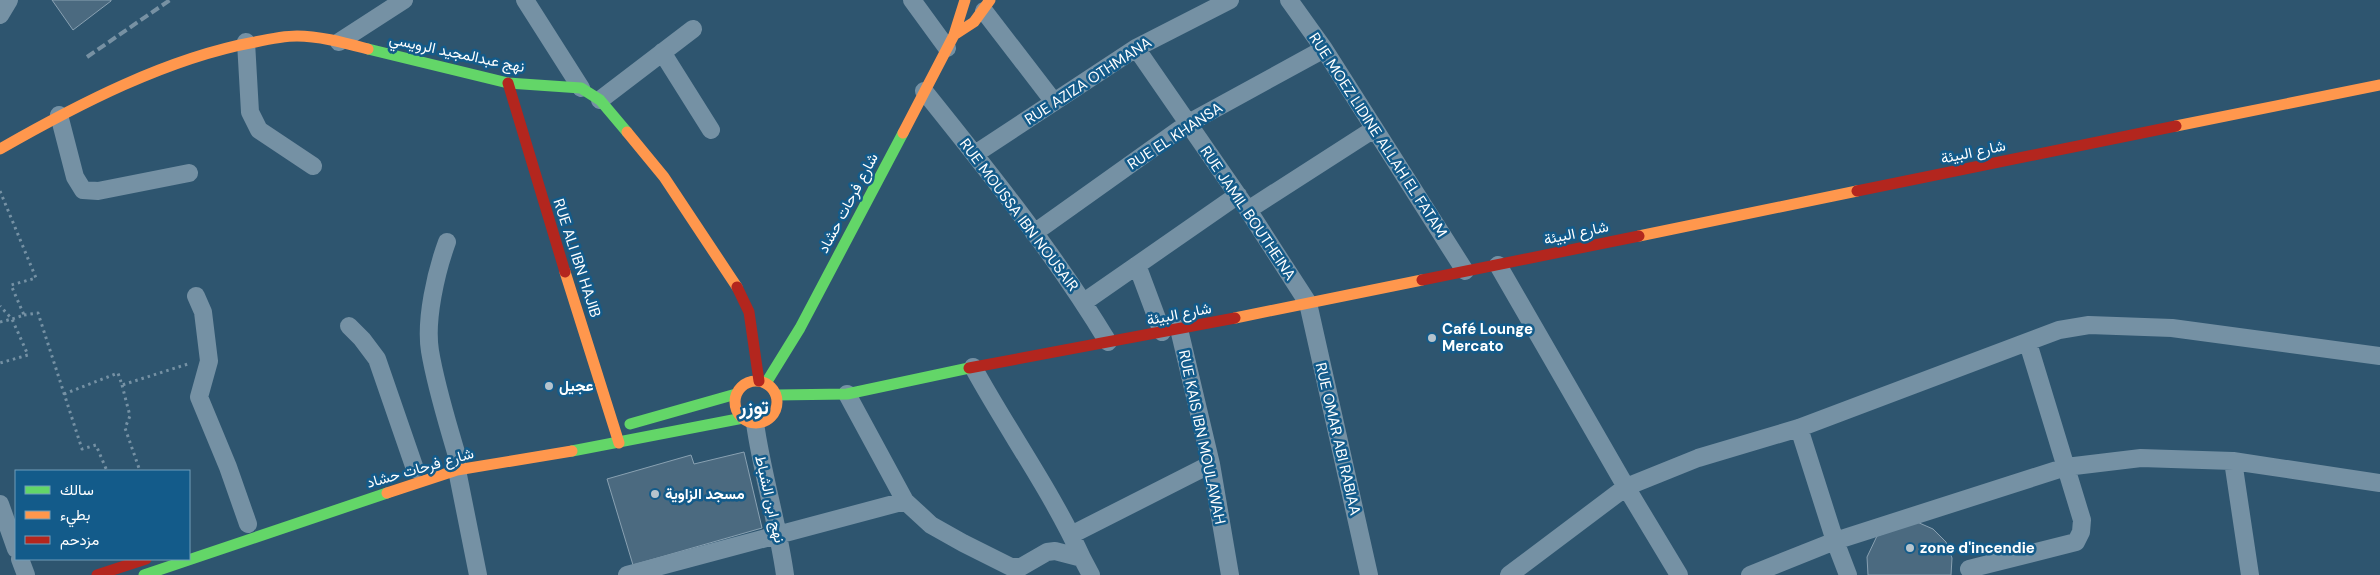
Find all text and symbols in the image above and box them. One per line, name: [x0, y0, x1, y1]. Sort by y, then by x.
street label: نهج عبدالمجيد الرويسي: [387, 29, 527, 80]
street label: RUE MOEZ LIDINE ALLAH EL FATAM: [1304, 29, 1452, 241]
street label: RUE AZIZA OTHMANA: [1021, 32, 1155, 130]
street label: RUE EL KHANSA: [1124, 98, 1226, 174]
street label: RUE MOUSSA IBN NOUSAIR: [955, 135, 1083, 296]
street label: شارع البيئة: [1939, 135, 2008, 170]
street label: RUE JAMIL BOUTHEINA: [1196, 142, 1300, 284]
street label: شارع فرحات حشاد: [813, 149, 884, 257]
street label: RUE ALI IBN HAJIB: [548, 196, 606, 320]
street label: شارع البيئة: [1542, 216, 1611, 251]
street label: شارع البيئة: [1145, 298, 1214, 331]
place label: Café Lounge Mercato: [1442, 319, 1533, 356]
marker: Café Lounge Mercato: [1426, 332, 1438, 344]
street label: RUE KAIS IBN MOULAWAH: [1174, 348, 1230, 526]
street label: RUE OMAR ABI RABIAA: [1311, 361, 1365, 517]
place label: عجيل: [559, 376, 593, 396]
marker: عجيل: [543, 380, 555, 392]
district label: توزر: [738, 394, 769, 420]
street label: شارع فرحات حشاد: [364, 443, 476, 494]
street label: نهج ابن الشباط: [749, 453, 790, 545]
legend: [15, 470, 190, 560]
text: سالك: [60, 480, 94, 500]
place label: مسجد الزاوية: [665, 484, 745, 504]
marker: مسجد الزاوية: [649, 488, 661, 500]
text: بطيء: [60, 505, 90, 528]
text: مزدحم: [60, 530, 99, 550]
place label: zone d'incendie: [1920, 538, 2035, 558]
marker: zone d'incendie: [1904, 542, 1916, 554]

